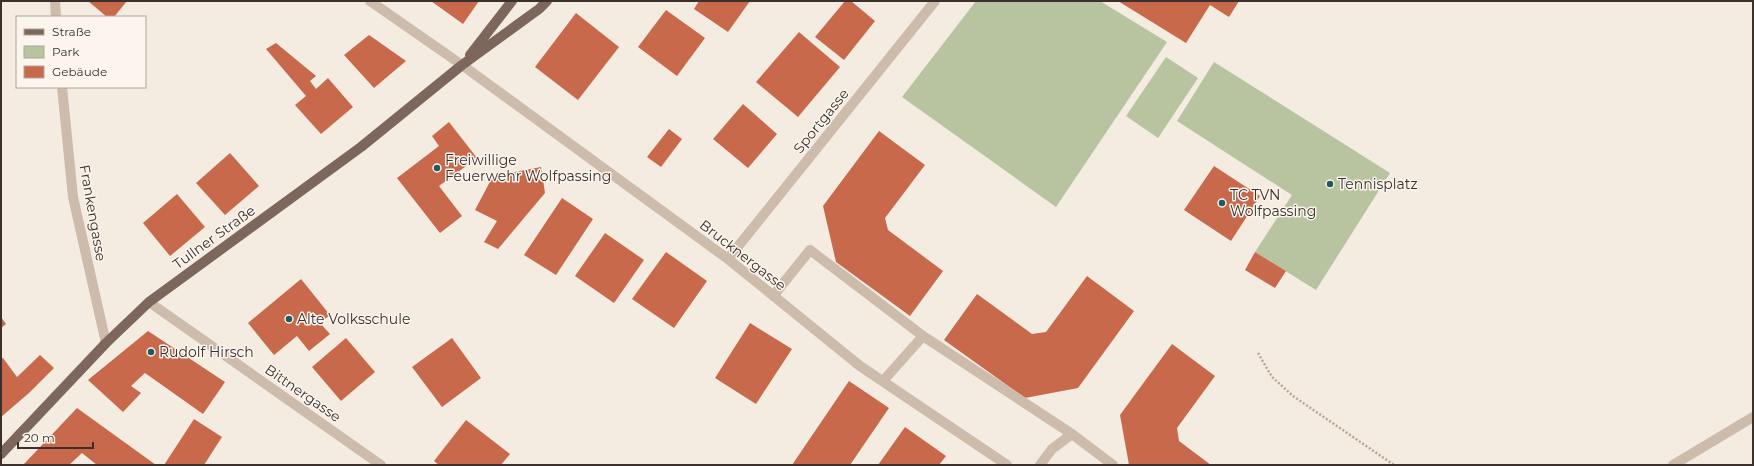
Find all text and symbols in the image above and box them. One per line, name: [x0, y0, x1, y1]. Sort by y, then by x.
legend: [16, 16, 146, 88]
text: Straße: [52, 24, 91, 39]
text: Park: [52, 44, 80, 59]
text: Gebäude: [52, 64, 107, 79]
street label: Sportgasse: [789, 85, 853, 157]
place label: Freiwillige Feuerwehr Wolfpassing: [445, 151, 611, 185]
street label: Frankengasse: [76, 163, 110, 263]
marker: Freiwillige Feuerwehr Wolfpassing: [432, 163, 442, 173]
place label: Tennisplatz: [1338, 175, 1418, 193]
marker: Tennisplatz: [1325, 179, 1335, 189]
place label: TC TVN Wolfpassing: [1230, 186, 1316, 220]
marker: TC TVN Wolfpassing: [1217, 198, 1227, 208]
street label: Tullner Straße: [169, 201, 259, 273]
street label: Brucknergasse: [696, 216, 790, 294]
place label: Alte Volksschule: [297, 310, 410, 328]
marker: Alte Volksschule: [284, 314, 294, 324]
place label: Rudolf Hirsch: [159, 343, 254, 361]
marker: Rudolf Hirsch: [146, 347, 156, 357]
street label: Bittnergasse: [262, 360, 344, 426]
scale bar: [18, 424, 93, 450]
text: 20 m: [24, 430, 55, 445]

